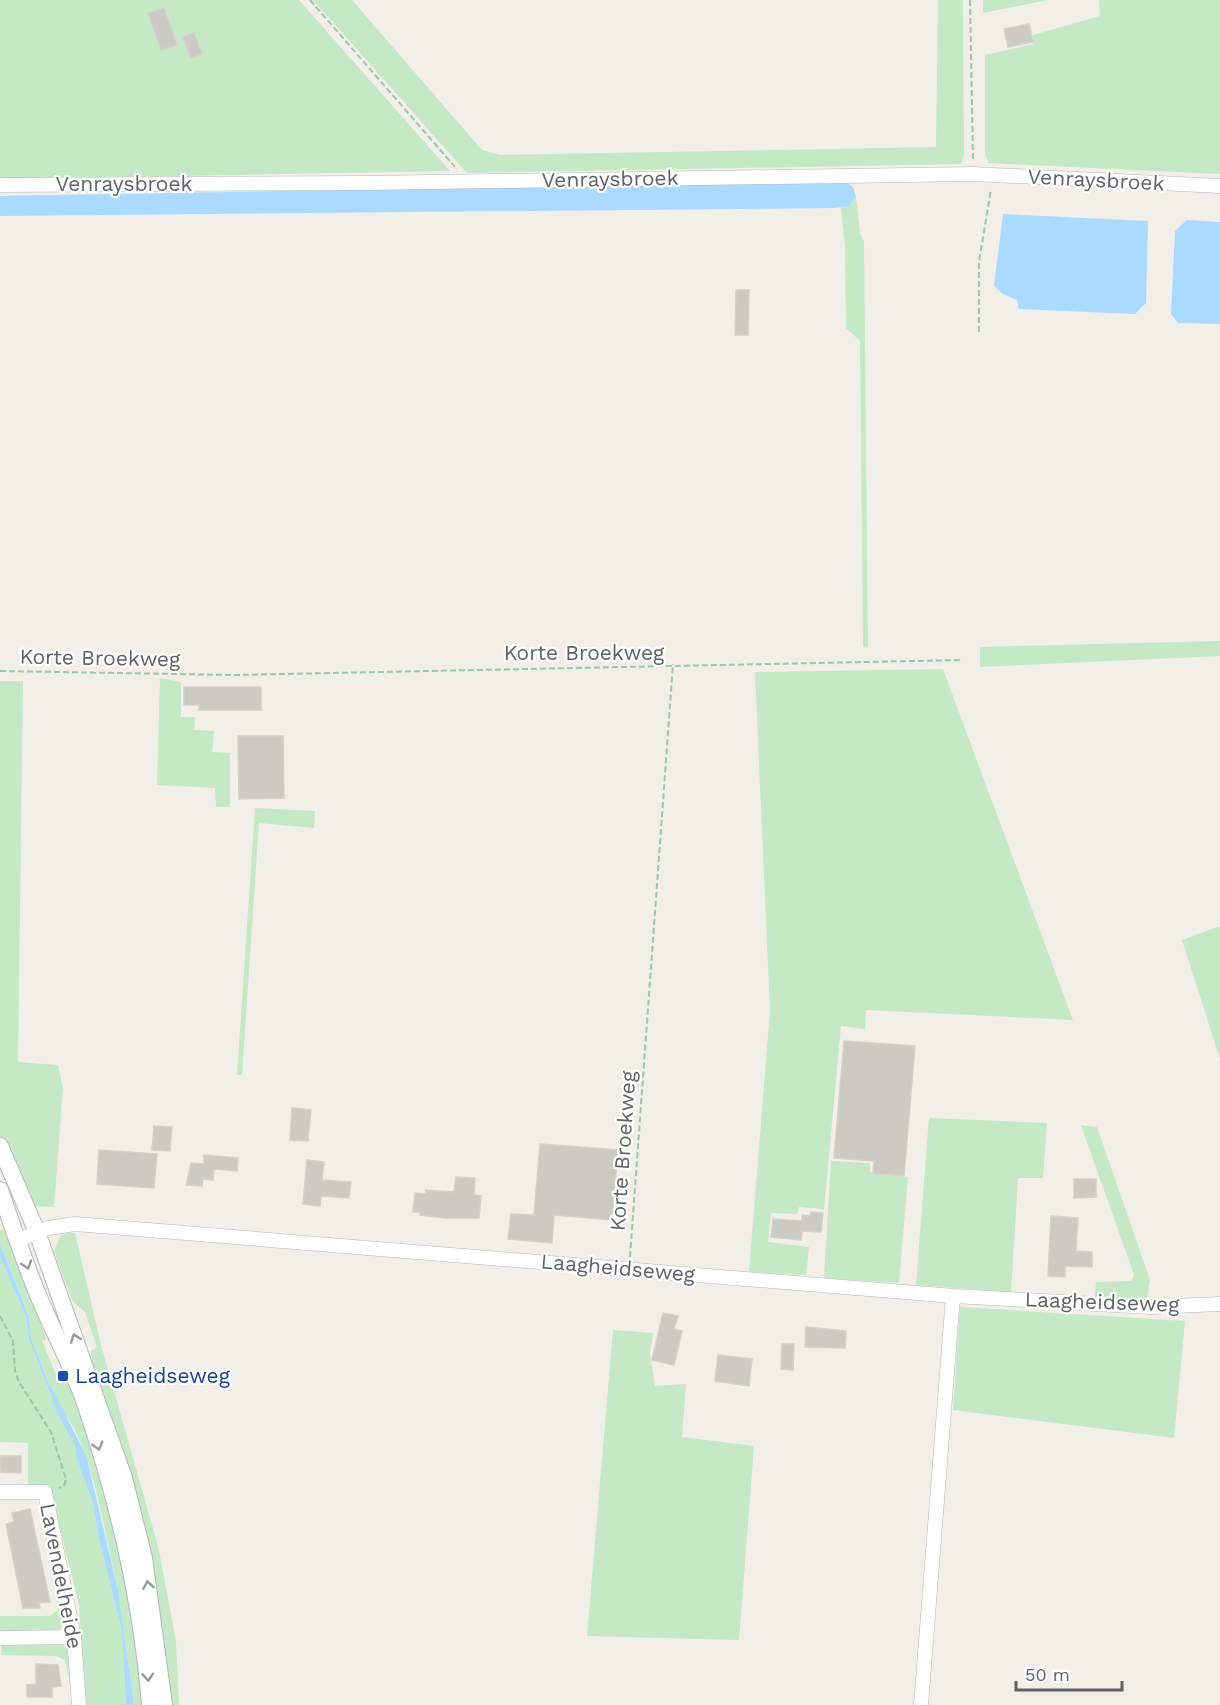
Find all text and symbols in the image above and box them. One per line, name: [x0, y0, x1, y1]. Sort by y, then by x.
street label: Venraysbroek: [1027, 163, 1165, 196]
street label: Venraysbroek: [541, 165, 679, 192]
street label: Venraysbroek: [56, 171, 193, 196]
street label: Korte Broekweg: [504, 640, 665, 665]
street label: Korte Broekweg: [20, 644, 181, 671]
street label: Korte Broekweg: [604, 1069, 641, 1232]
street label: Laagheidseweg: [540, 1248, 697, 1287]
one-way arrow: [19, 1259, 32, 1270]
street label: Laagheidseweg: [1024, 1286, 1181, 1317]
one-way arrow: [70, 1333, 82, 1344]
place label: Laagheidseweg: [75, 1363, 231, 1388]
marker: Laagheidseweg: [56, 1369, 70, 1383]
one-way arrow: [91, 1440, 103, 1451]
street label: Lavendelheide: [35, 1501, 88, 1651]
one-way arrow: [143, 1580, 155, 1589]
scale bar: [1016, 1654, 1122, 1692]
text: 50 m: [1025, 1664, 1070, 1685]
one-way arrow: [141, 1673, 154, 1682]

